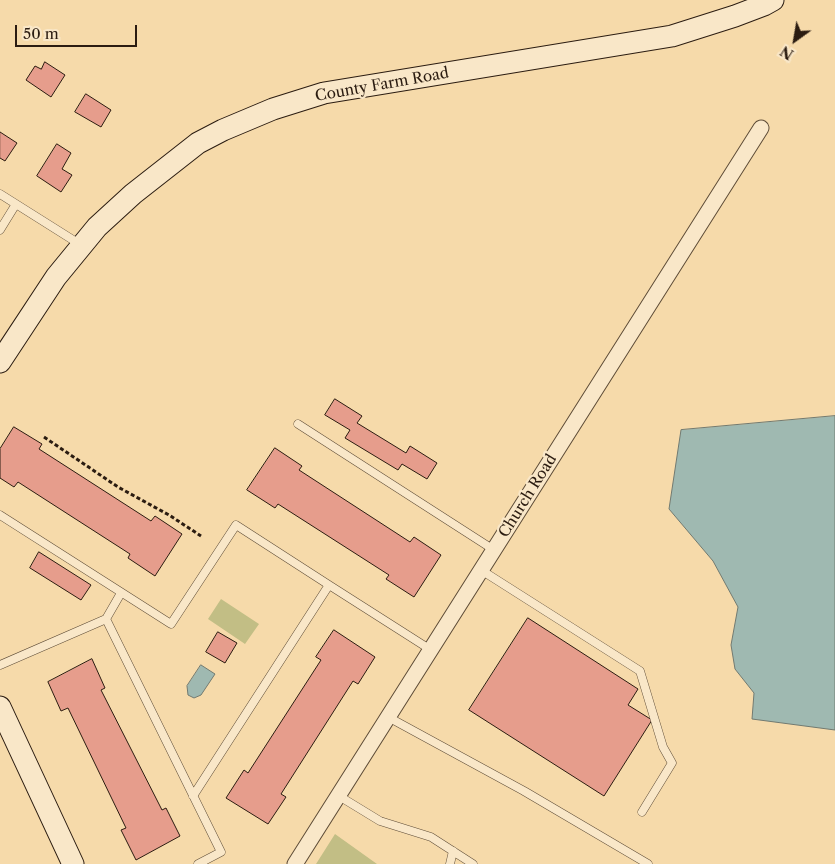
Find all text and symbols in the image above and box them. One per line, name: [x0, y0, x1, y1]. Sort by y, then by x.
scale bar: [18, 15, 140, 47]
north arrow: [770, 15, 820, 65]
text: 50 m: [23, 24, 59, 43]
text: N: [777, 42, 797, 64]
street label: County Farm Road: [314, 64, 450, 106]
street label: Church Road: [495, 451, 561, 541]

